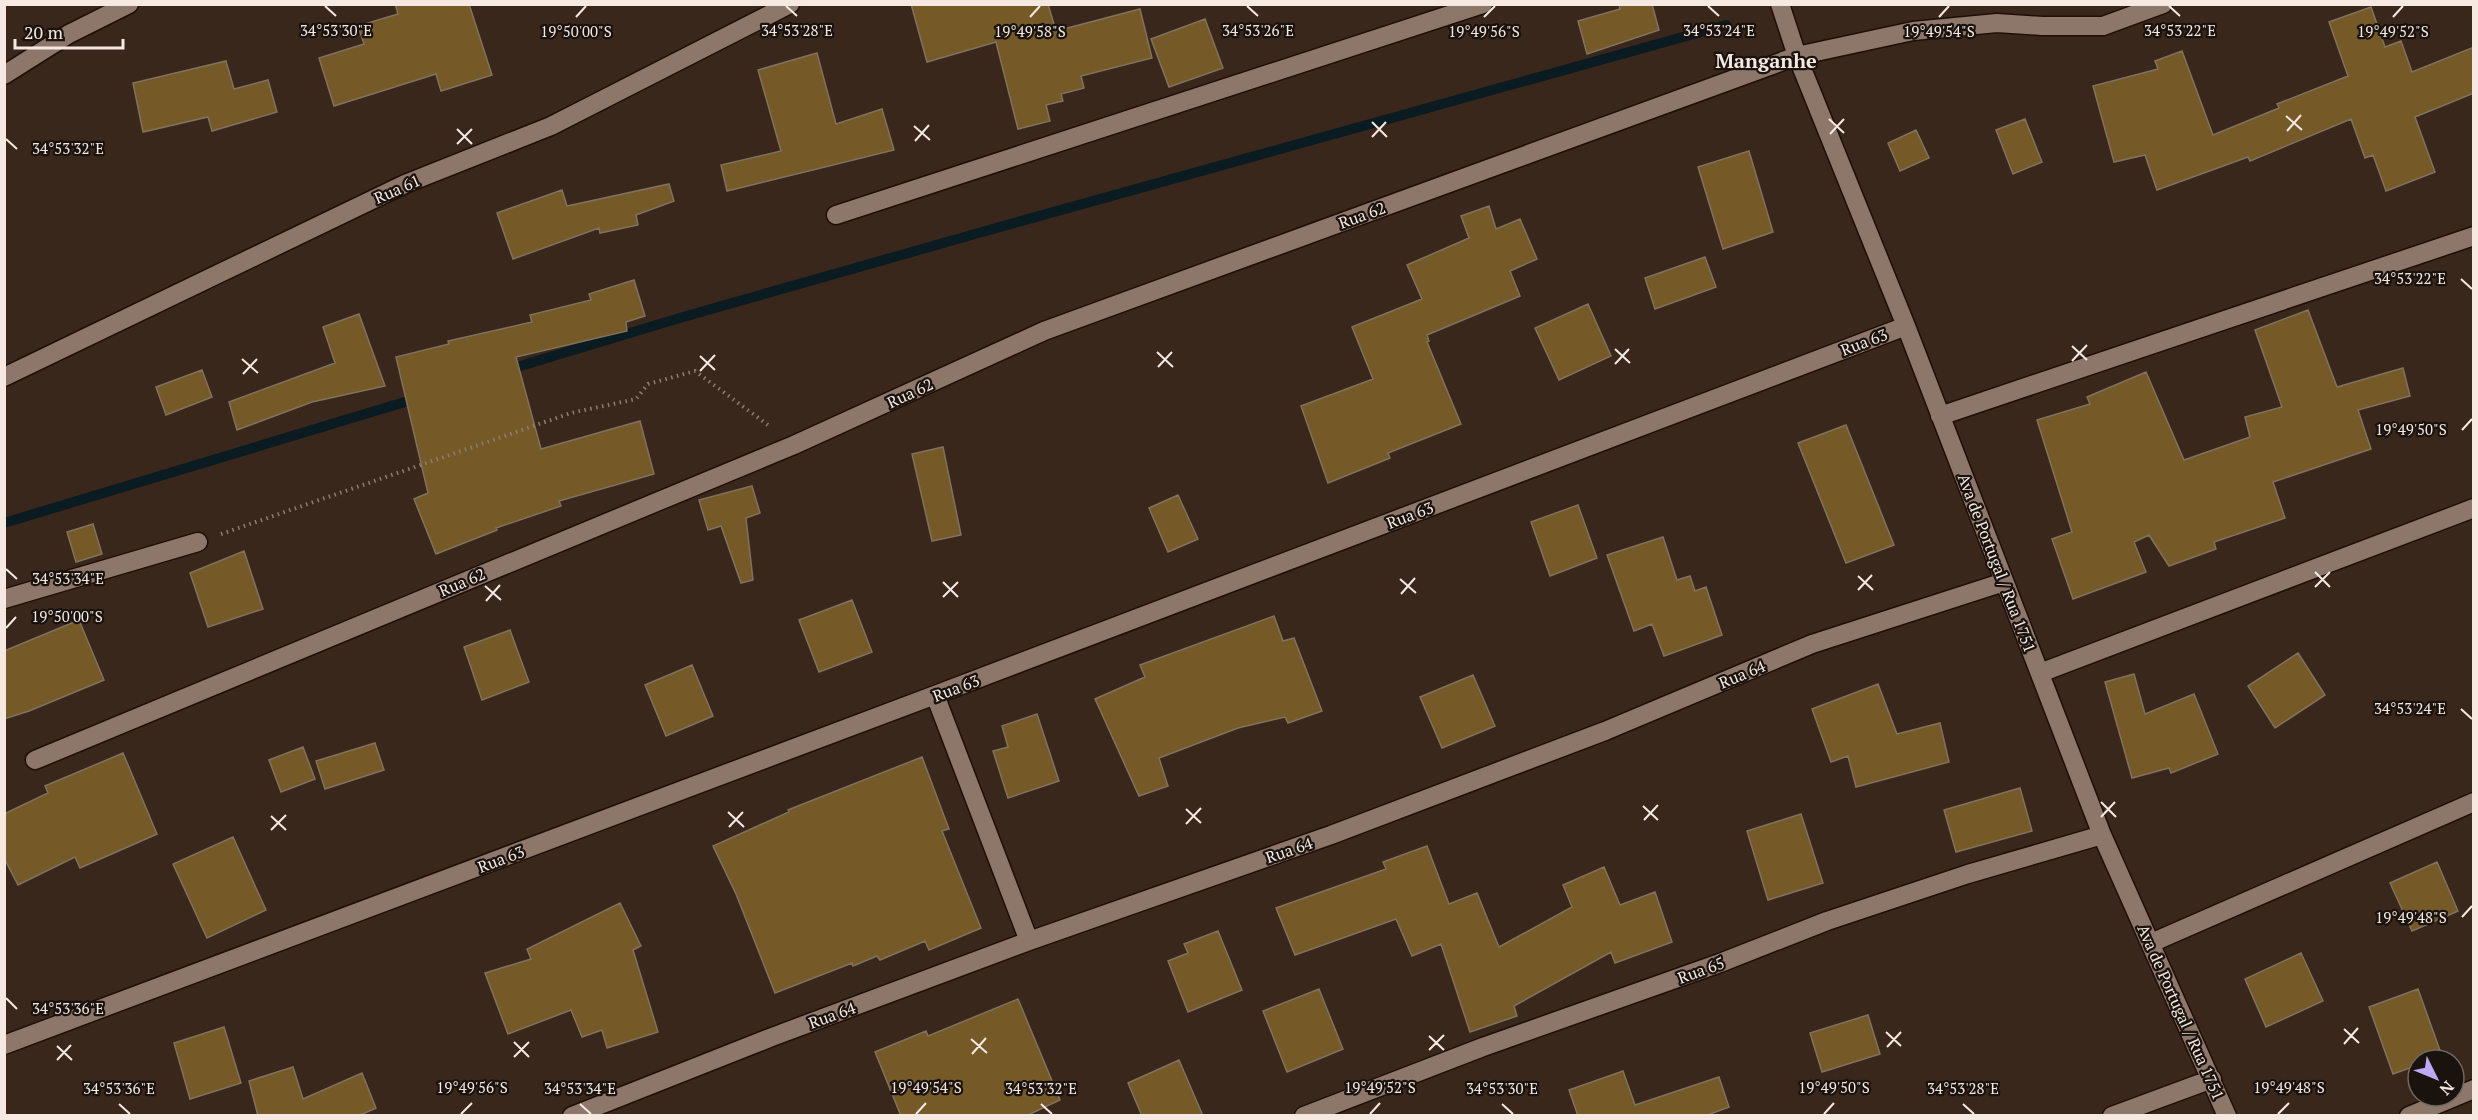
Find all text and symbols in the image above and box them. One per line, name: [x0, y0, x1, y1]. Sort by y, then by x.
scale bar: [15, 12, 123, 50]
text: 20 m: [24, 20, 64, 44]
text: 34°53'30"E: [300, 20, 372, 40]
text: 34°53'28"E: [761, 20, 833, 40]
text: 34°53'26"E: [1222, 20, 1294, 40]
text: 34°53'24"E: [1683, 20, 1755, 40]
text: 34°53'22"E: [2144, 20, 2216, 40]
text: 19°50'00"S: [540, 21, 612, 41]
text: 19°49'58"S: [994, 21, 1066, 41]
text: 19°49'56"S: [1448, 21, 1520, 41]
text: 19°49'54"S: [1903, 21, 1975, 41]
text: 19°49'52"S: [2357, 21, 2429, 41]
district label: Manganhe: [1715, 47, 1817, 74]
text: 34°53'32"E: [32, 138, 104, 158]
street label: Rua 61: [370, 169, 424, 209]
street label: Rua 62: [1335, 196, 1389, 234]
text: 34°53'22"E: [2374, 268, 2446, 288]
street label: Rua 63: [1837, 323, 1891, 361]
street label: Rua 62: [883, 373, 937, 413]
text: 19°49'50"S: [2375, 419, 2447, 439]
street label: Ava de Portugal / Rua 1751: [1953, 470, 2041, 656]
street label: Rua 63: [1383, 496, 1437, 534]
street label: Rua 62: [435, 562, 489, 602]
text: 34°53'34"E: [32, 568, 104, 588]
text: 19°50'00"S: [31, 606, 103, 626]
street label: Rua 64: [1715, 654, 1769, 694]
street label: Rua 63: [929, 669, 983, 707]
text: 34°53'24"E: [2374, 698, 2446, 718]
street label: Rua 64: [1263, 832, 1316, 868]
street label: Rua 63: [474, 840, 528, 878]
text: 19°49'48"S: [2375, 907, 2447, 927]
street label: Ava de Portugal / Rua 1751: [2132, 921, 2230, 1103]
street label: Rua 65: [1674, 951, 1728, 989]
street label: Rua 64: [805, 996, 859, 1034]
text: 34°53'36"E: [32, 998, 104, 1018]
north arrow: [2406, 1048, 2466, 1108]
text: N: [2435, 1076, 2459, 1100]
text: 19°49'56"S: [436, 1077, 508, 1097]
text: 19°49'54"S: [890, 1077, 962, 1097]
text: 19°49'52"S: [1344, 1077, 1416, 1097]
text: 19°49'50"S: [1798, 1077, 1870, 1097]
text: 19°49'48"S: [2253, 1077, 2325, 1097]
text: 34°53'36"E: [83, 1078, 155, 1098]
text: 34°53'34"E: [544, 1078, 616, 1098]
text: 34°53'32"E: [1005, 1078, 1077, 1098]
text: 34°53'30"E: [1466, 1078, 1538, 1098]
text: 34°53'28"E: [1927, 1078, 1999, 1098]

